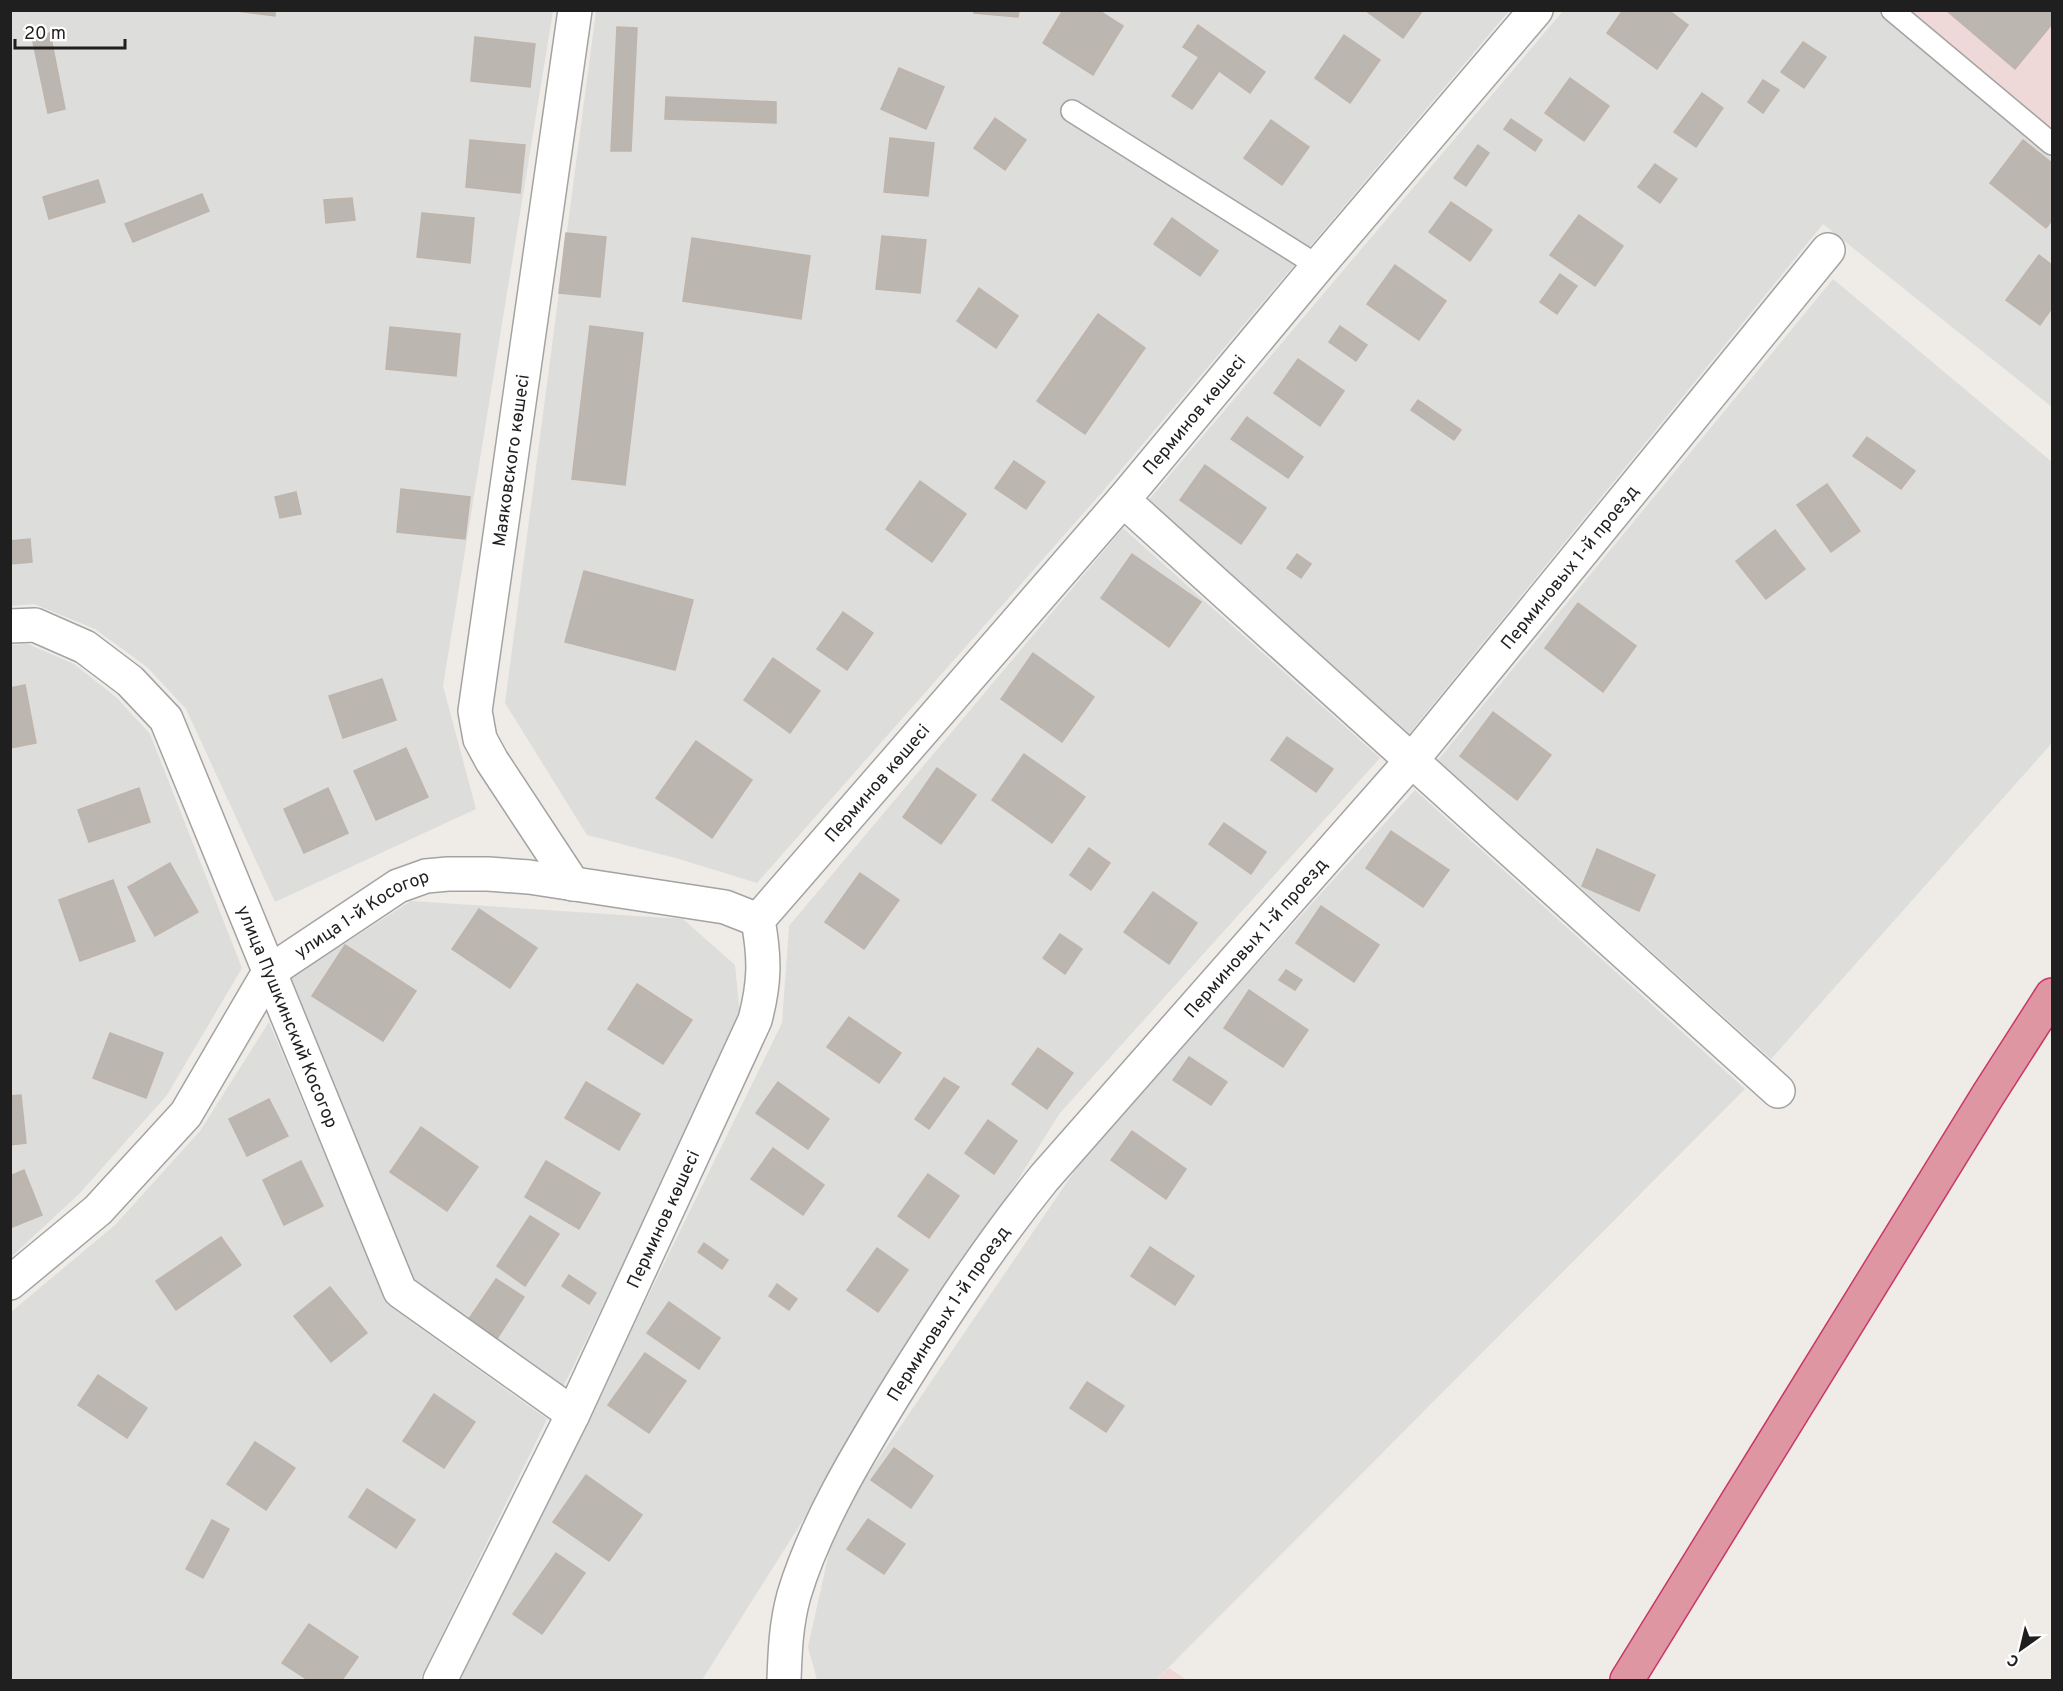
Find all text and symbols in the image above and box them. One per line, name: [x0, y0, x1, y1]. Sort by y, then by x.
scale bar: [15, 12, 124, 50]
text: 20 m: [24, 23, 66, 46]
street label: Перминов көшесі: [1139, 351, 1252, 480]
street label: Маяковского көшесі: [489, 373, 536, 548]
street label: Перминовых 1-й проезд: [1497, 481, 1645, 655]
street label: Перминов көшесі: [821, 720, 936, 848]
street label: Перминовых 1-й проезд: [1180, 854, 1333, 1024]
street label: улица 1-й Косогор: [291, 866, 433, 965]
street label: улица Пушкинский Косогор: [231, 903, 342, 1132]
street label: Перминов көшесі: [623, 1147, 706, 1292]
street label: Перминовых 1-й проезд: [883, 1222, 1016, 1406]
north arrow: [1991, 1619, 2051, 1679]
text: С: [2004, 1649, 2024, 1671]

